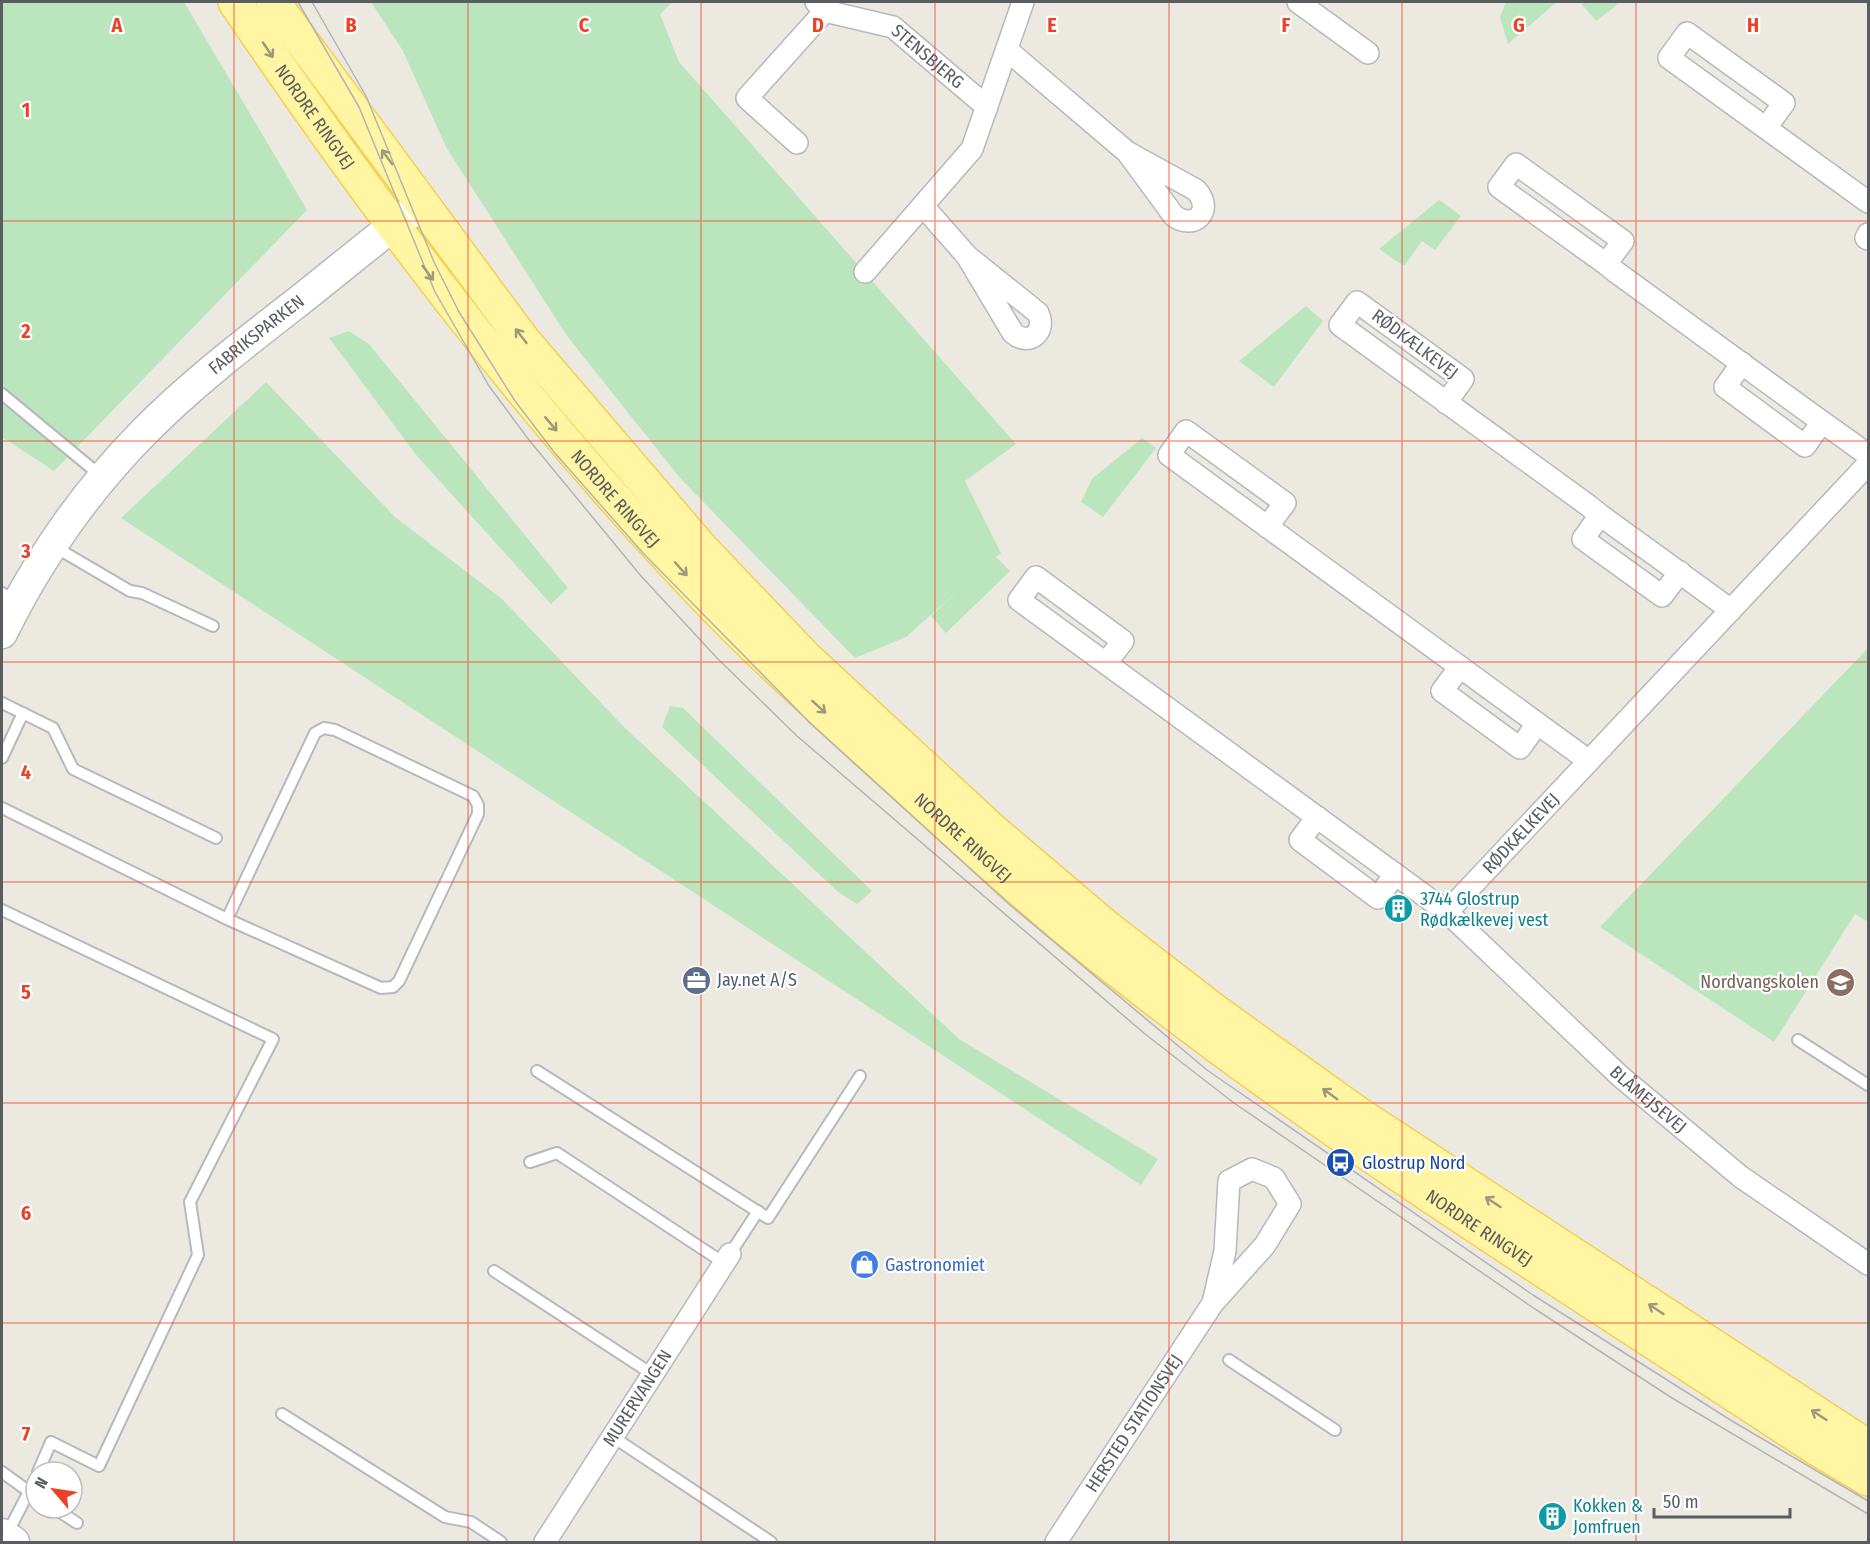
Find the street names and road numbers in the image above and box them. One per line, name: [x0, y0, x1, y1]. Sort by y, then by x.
street label: STENSBJERG: [887, 19, 968, 93]
street label: NORDRE RINGVEJ: [270, 60, 359, 174]
street label: FABRIKSPARKEN: [204, 290, 309, 379]
street label: RØDKÆLKEVEJ: [1367, 304, 1463, 384]
street label: NORDRE RINGVEJ: [566, 445, 664, 552]
street label: NORDRE RINGVEJ: [910, 788, 1016, 887]
street label: RØDKÆLKEVEJ: [1478, 788, 1564, 878]
street label: BLÅMEJSEVEJ: [1605, 1061, 1691, 1138]
street label: NORDRE RINGVEJ: [1422, 1185, 1537, 1271]
street label: MURERVANGEN: [598, 1346, 677, 1451]
street label: HERSTED STATIONSVEJ: [1081, 1350, 1187, 1496]

